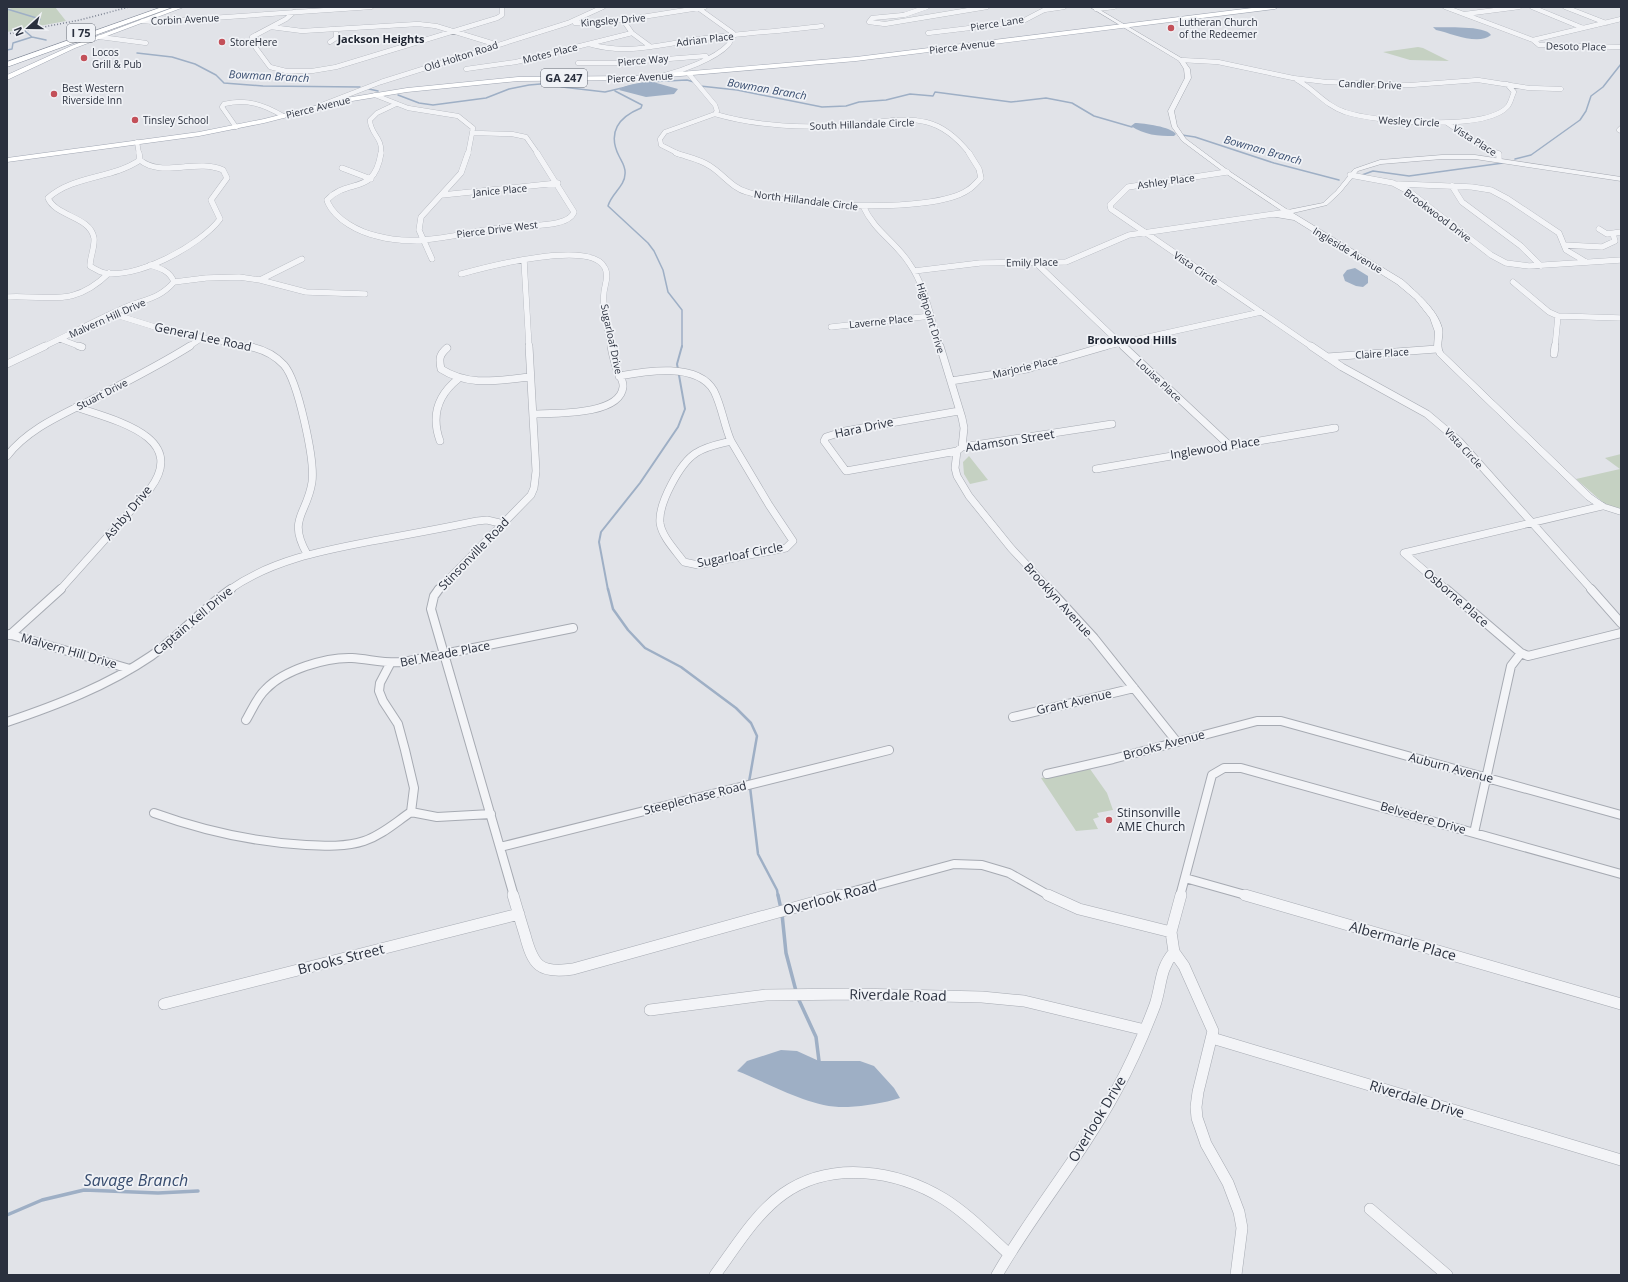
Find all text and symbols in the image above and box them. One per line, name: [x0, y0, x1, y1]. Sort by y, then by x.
north arrow: [8, 8, 48, 48]
street label: Corbin Avenue: [150, 10, 220, 28]
street label: Kingsley Drive: [580, 10, 646, 30]
street label: Pierce Lane: [969, 12, 1025, 34]
place label: Lutheran Church of the Redeemer: [1179, 15, 1258, 41]
marker: Lutheran Church of the Redeemer: [1166, 23, 1176, 33]
road number: I 75: [67, 24, 95, 42]
text: N: [10, 25, 27, 39]
street label: Adrian Place: [675, 28, 735, 49]
district label: Jackson Heights: [336, 31, 425, 46]
place label: StoreHere: [230, 35, 278, 49]
street label: Pierce Avenue: [928, 35, 996, 57]
marker: StoreHere: [217, 37, 227, 47]
street label: Old Holton Road: [422, 37, 500, 75]
street label: Desoto Place: [1546, 38, 1607, 54]
street label: Motes Place: [521, 39, 579, 67]
place label: Locos Grill & Pub: [92, 45, 142, 71]
street label: Pierce Way: [617, 51, 670, 69]
marker: Locos Grill & Pub: [79, 53, 89, 63]
water label: Bowman Branch: [228, 66, 310, 85]
street label: Pierce Avenue: [607, 68, 674, 86]
road number: GA 247: [541, 69, 587, 87]
water label: Bowman Branch: [726, 74, 808, 103]
street label: Candler Drive: [1338, 76, 1402, 92]
place label: Best Western Riverside Inn: [62, 81, 124, 107]
marker: Best Western Riverside Inn: [49, 89, 59, 99]
street label: Pierce Avenue: [284, 92, 352, 122]
street label: Wesley Circle: [1378, 112, 1440, 130]
place label: Tinsley School: [143, 113, 209, 127]
marker: Tinsley School: [130, 115, 140, 125]
street label: South Hillandale Circle: [809, 115, 915, 133]
street label: Vista Place: [1450, 121, 1500, 159]
water label: Bowman Branch: [1222, 131, 1304, 168]
street label: Ashley Place: [1137, 170, 1196, 192]
street label: Janice Place: [471, 181, 528, 199]
street label: Brookwood Drive: [1402, 185, 1475, 245]
street label: North Hillandale Circle: [753, 187, 859, 213]
street label: Pierce Drive West: [456, 217, 539, 241]
street label: Ingleside Avenue: [1311, 224, 1386, 277]
street label: Vista Circle: [1171, 248, 1221, 288]
street label: Emily Place: [1006, 255, 1058, 269]
street label: Highpoint Drive: [914, 281, 948, 355]
street label: Malvern Hill Drive: [66, 295, 148, 341]
street label: Sugarloaf Drive: [598, 303, 626, 376]
street label: Laverne Place: [848, 311, 914, 331]
street label: General Lee Road: [153, 318, 253, 355]
district label: Brookwood Hills: [1087, 332, 1177, 347]
street label: Claire Place: [1355, 344, 1410, 362]
street label: Marjorie Place: [991, 353, 1059, 381]
street label: Louise Place: [1133, 355, 1185, 405]
street label: Stuart Drive: [74, 375, 130, 413]
street label: Hara Drive: [833, 413, 895, 442]
street label: Adamson Street: [964, 425, 1056, 456]
street label: Vista Circle: [1442, 425, 1487, 472]
street label: Inglewood Place: [1169, 432, 1261, 463]
street label: Ashby Drive: [100, 482, 156, 544]
street label: Stinsonville Road: [434, 514, 513, 594]
street label: Sugarloaf Circle: [696, 538, 785, 571]
street label: Brooklyn Avenue: [1020, 559, 1097, 641]
street label: Osborne Place: [1420, 565, 1493, 631]
street label: Captain Kell Drive: [149, 582, 236, 659]
street label: Malvern Hill Drive: [19, 629, 119, 672]
street label: Bel Meade Place: [398, 636, 492, 671]
street label: Grant Avenue: [1035, 685, 1113, 718]
street label: Brooks Avenue: [1121, 725, 1207, 764]
street label: Auburn Avenue: [1407, 748, 1496, 787]
street label: Steeplechase Road: [642, 777, 748, 819]
street label: Belvedere Drive: [1378, 797, 1468, 838]
place label: Stinsonville AME Church: [1117, 804, 1185, 835]
marker: Stinsonville AME Church: [1104, 815, 1114, 825]
street label: Overlook Road: [781, 876, 879, 919]
street label: Albermarle Place: [1347, 916, 1459, 965]
street label: Brooks Street: [296, 939, 386, 978]
street label: Riverdale Road: [849, 984, 947, 1005]
street label: Overlook Drive: [1063, 1072, 1130, 1165]
street label: Riverdale Drive: [1367, 1075, 1467, 1122]
water label: Savage Branch: [84, 1169, 188, 1191]

